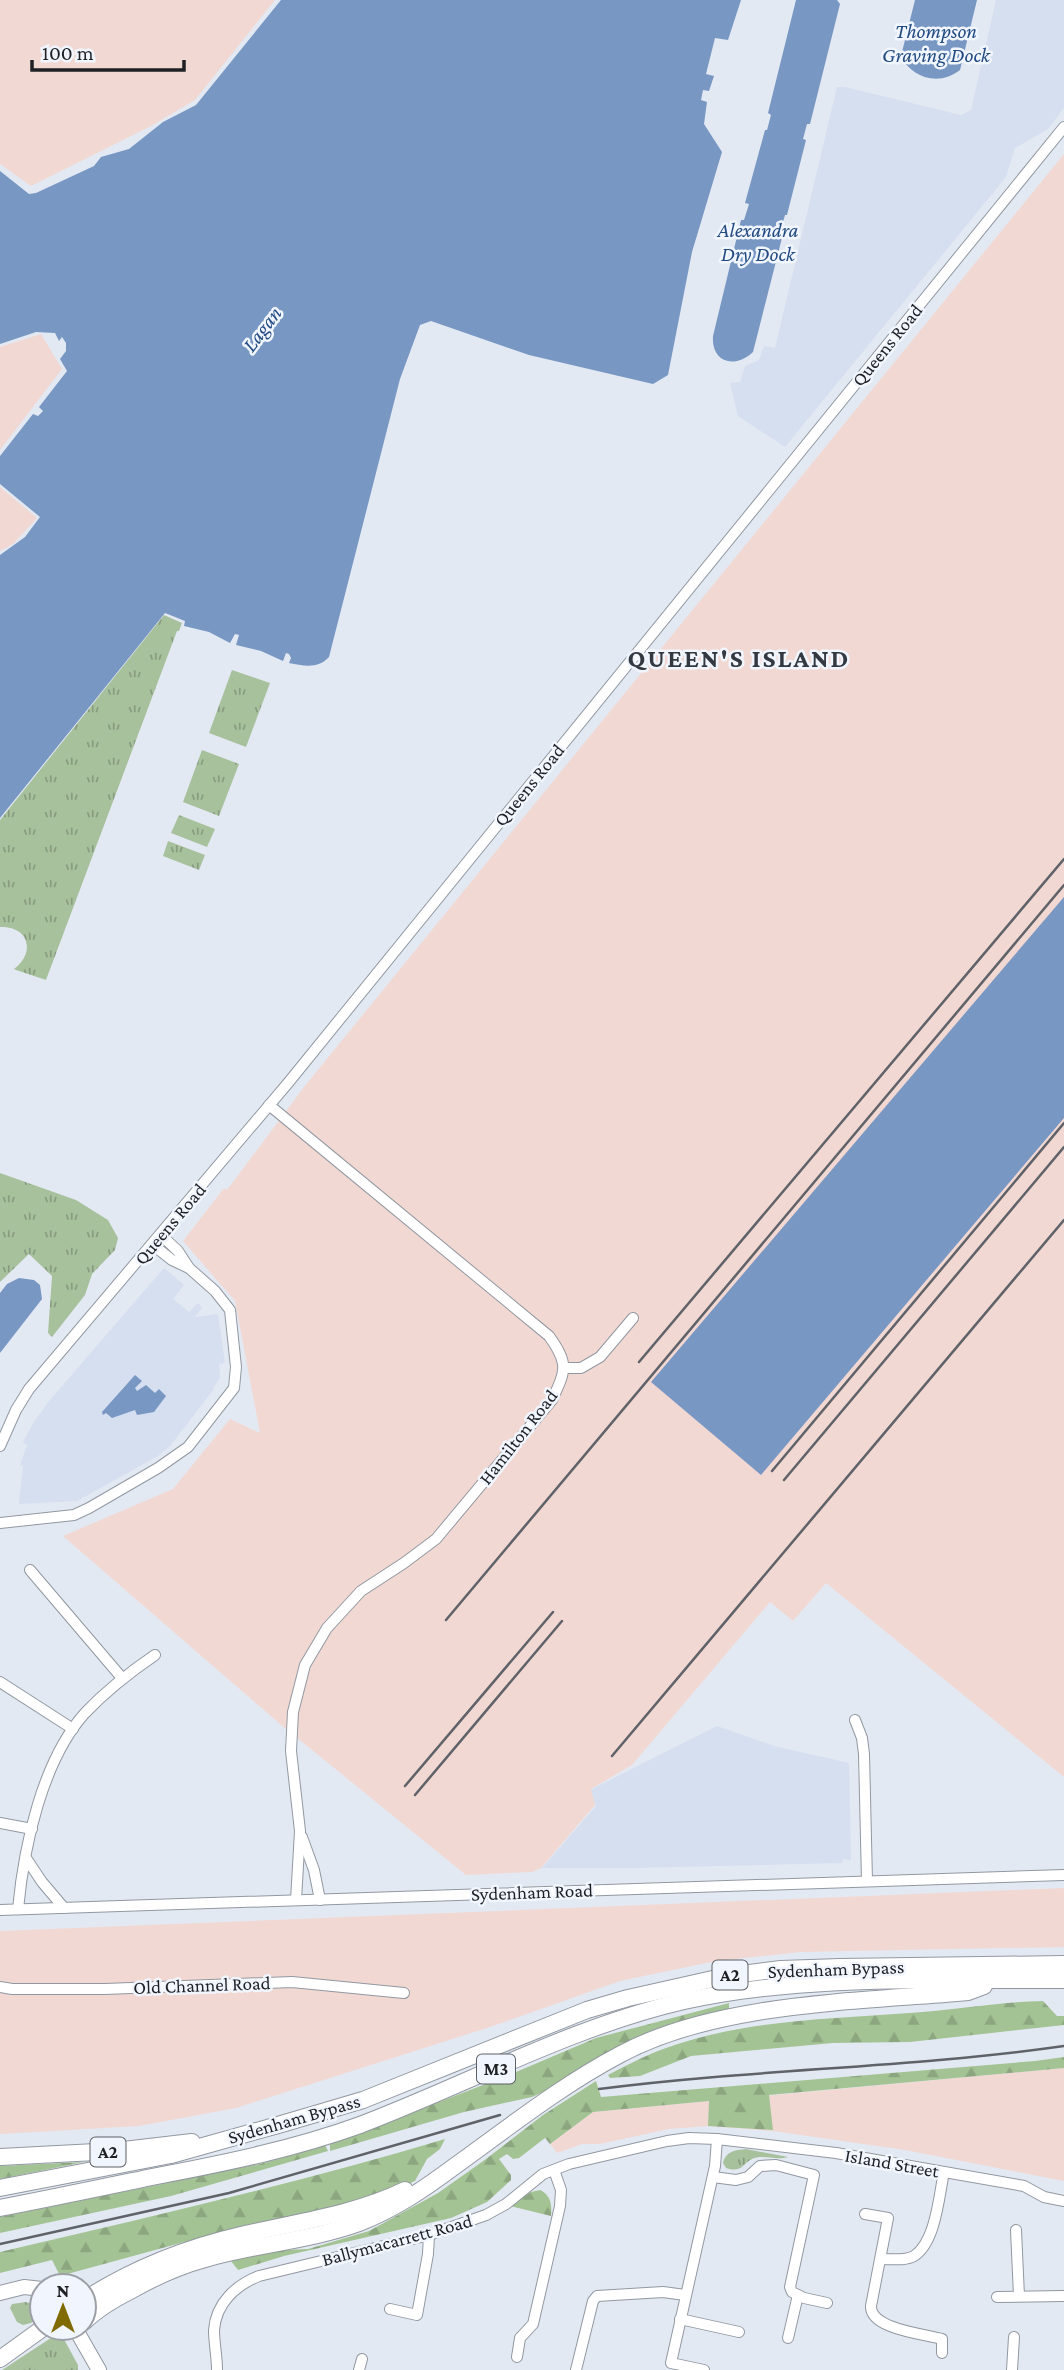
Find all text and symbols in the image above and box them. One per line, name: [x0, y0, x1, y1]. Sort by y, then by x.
water label: Thompson Graving Dock: [882, 19, 991, 67]
scale bar: [32, 28, 184, 72]
text: 100 m: [42, 41, 94, 65]
water label: Alexandra Dry Dock: [717, 218, 799, 266]
street label: Queens Road: [848, 300, 926, 390]
water label: Lagan: [237, 302, 287, 356]
district label: QUEEN'S ISLAND: [627, 644, 851, 673]
street label: Queens Road: [490, 740, 568, 830]
street label: Queens Road: [130, 1179, 210, 1269]
street label: Hamilton Road: [475, 1385, 561, 1489]
street label: Sydenham Road: [471, 1879, 593, 1905]
street label: Sydenham Bypass: [767, 1956, 905, 1982]
road number: A2: [712, 1961, 748, 1990]
street label: Old Channel Road: [133, 1972, 271, 1998]
road number: M3: [477, 2054, 515, 2084]
street label: Sydenham Bypass: [225, 2090, 363, 2148]
road number: A2: [90, 2138, 126, 2166]
street label: Island Street: [843, 2144, 941, 2182]
street label: Ballymacarrett Road: [320, 2210, 474, 2270]
north arrow: [28, 2272, 98, 2342]
text: N: [57, 2280, 70, 2301]

